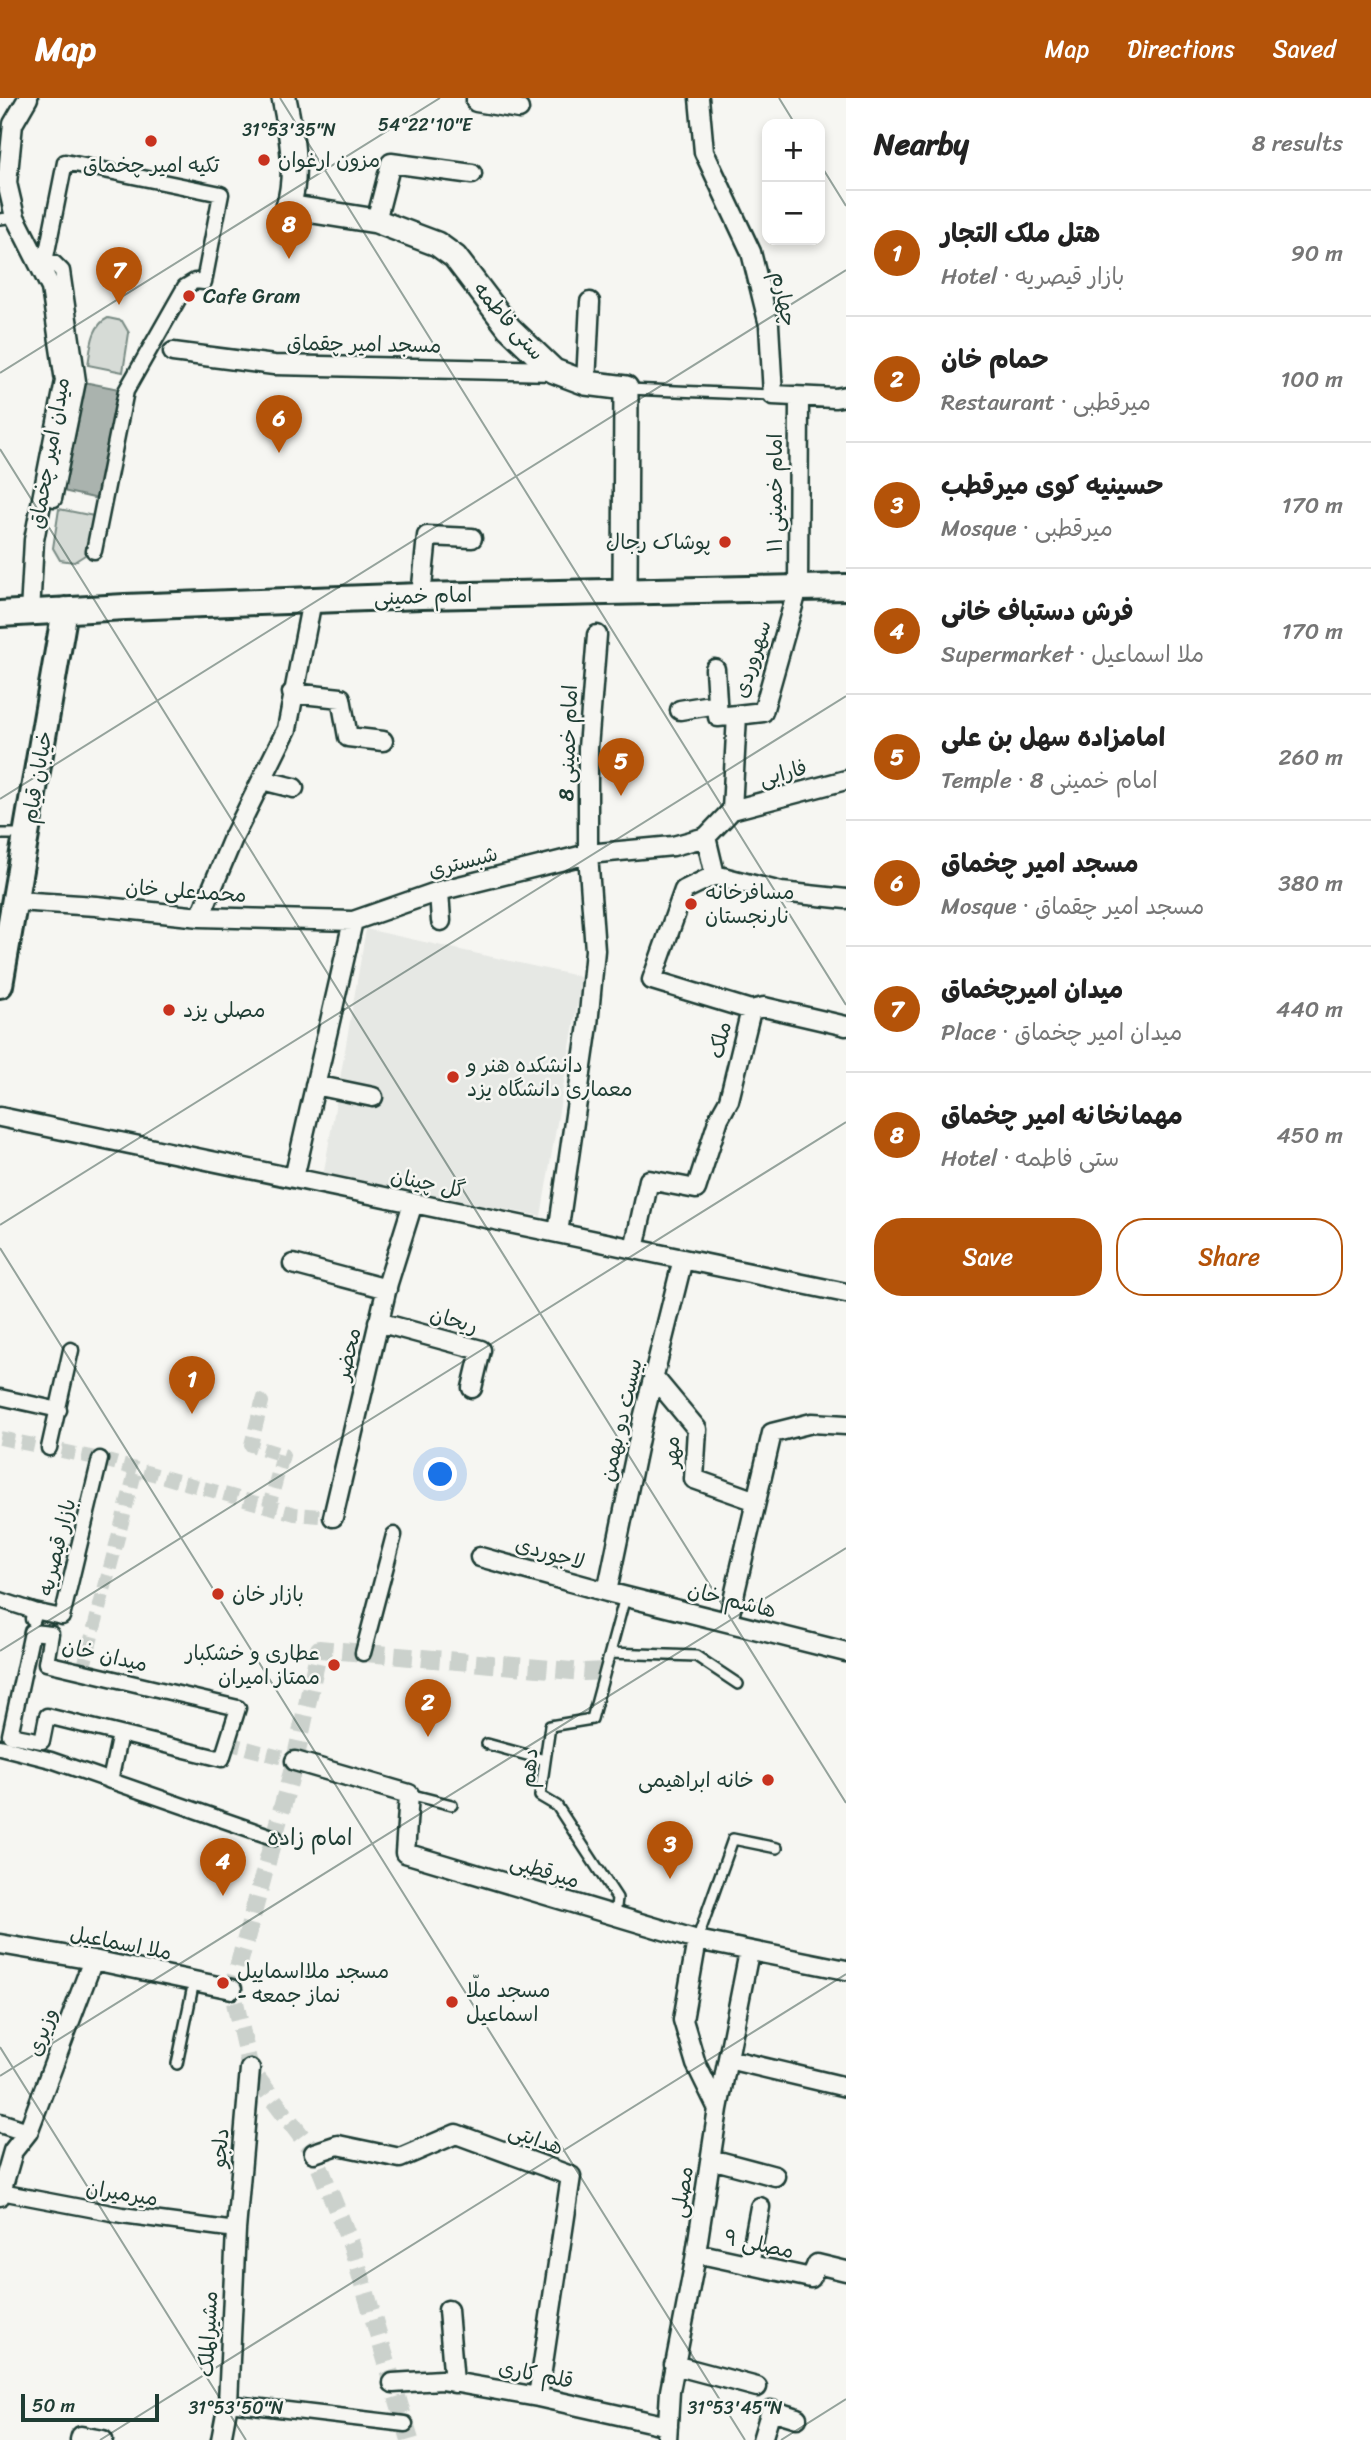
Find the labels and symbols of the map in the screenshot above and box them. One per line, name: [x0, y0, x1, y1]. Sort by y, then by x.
text: 54°22'10"E: [378, 109, 473, 141]
text: 31°53'35"N: [242, 114, 336, 146]
marker: تکیه امیر چخماق: [143, 133, 159, 149]
place label: مزون ارغوان: [278, 141, 380, 179]
place label: تکیه امیر چخماق: [83, 146, 220, 184]
marker: مزون ارغوان: [256, 152, 272, 168]
pin: 8: [266, 201, 312, 259]
pin: 7: [96, 247, 142, 305]
street label: چهارم: [760, 268, 808, 330]
street label: ستی فاطمه: [464, 273, 554, 369]
place label: Cafe Gram: [203, 277, 301, 315]
marker: Cafe Gram: [181, 288, 197, 304]
street label: مسجد امیر چقماق: [286, 324, 442, 364]
street label: میدان امیر چخماق: [17, 374, 81, 532]
pin: 6: [256, 395, 302, 453]
street label: امام خمینی ۱۱: [756, 433, 794, 553]
place label: پوشاک رجال: [606, 523, 711, 561]
marker: پوشاک رجال: [717, 534, 733, 550]
street label: امام خمینی: [373, 575, 473, 617]
street label: سهروردی: [722, 615, 782, 703]
street label: امام خمینی 8: [547, 684, 589, 802]
street label: خیابان قیام: [10, 728, 64, 826]
pin: 5: [598, 738, 644, 796]
street label: فارابی: [755, 748, 811, 798]
street label: شبستری: [424, 834, 502, 890]
street label: محمدعلی خان: [124, 868, 248, 914]
place label: مسافرخانه نارنجستان: [705, 873, 794, 935]
marker: مسافرخانه نارنجستان: [683, 896, 699, 912]
place label: مصلی یزد: [183, 991, 265, 1029]
marker: مصلی یزد: [161, 1002, 177, 1018]
street label: ملک: [697, 1017, 743, 1063]
place label: دانشکده هنر و معماری دانشگاه یزد: [465, 1046, 633, 1108]
marker: دانشکده هنر و معماری دانشگاه یزد: [445, 1069, 461, 1085]
street label: گل چینان: [387, 1157, 469, 1209]
street label: ریحان: [425, 1295, 483, 1345]
street label: محضر: [323, 1324, 373, 1386]
street label: بیست دو بهمن: [588, 1355, 654, 1485]
pin: 1: [169, 1356, 215, 1414]
street label: مهر: [653, 1436, 691, 1470]
your location: [423, 1457, 457, 1491]
street label: بازار قیصریه: [27, 1494, 87, 1600]
street label: لاجوردی: [511, 1525, 589, 1581]
street label: هاشم خان: [684, 1571, 780, 1629]
place label: بازار خان: [232, 1575, 304, 1613]
marker: بازار خان: [210, 1586, 226, 1602]
street label: میدان خان: [58, 1627, 152, 1683]
place label: عطاری و خشکبار ممتاز امیران: [183, 1634, 320, 1696]
marker: عطاری و خشکبار ممتاز امیران: [326, 1657, 342, 1673]
pin: 2: [405, 1679, 451, 1737]
street label: دهم: [509, 1747, 549, 1789]
place label: خانه ابراهیمی: [638, 1761, 754, 1799]
marker: خانه ابراهیمی: [760, 1772, 776, 1788]
district label: امام زاده: [267, 1817, 353, 1858]
pin: 3: [647, 1821, 693, 1879]
pin: 4: [200, 1838, 246, 1896]
street label: میرقطبی: [505, 1842, 585, 1900]
street label: ملا اسماعیل: [67, 1915, 175, 1971]
place label: مسجد ملااسماییل - نماز جمعه: [237, 1952, 389, 2014]
place label: مسجد ملّا اسماعیل: [466, 1971, 550, 2033]
marker: مسجد ملااسماییل - نماز جمعه: [215, 1975, 231, 1991]
marker: مسجد ملّا اسماعیل: [444, 1994, 460, 2010]
street label: وزیری: [15, 2002, 69, 2062]
street label: هدایتی: [503, 2112, 569, 2166]
street label: دلجو: [199, 2127, 241, 2170]
street label: مصلی: [659, 2163, 705, 2221]
street label: میرمیران: [83, 2169, 161, 2217]
street label: مصلی ۹: [720, 2218, 798, 2270]
street label: مشیرالملک: [187, 2290, 229, 2378]
street label: قلم کاری: [495, 2348, 577, 2400]
scale bar: [21, 2391, 159, 2423]
text: 31°53'50"N: [188, 2392, 284, 2424]
text: 31°53'45"N: [687, 2392, 783, 2424]

